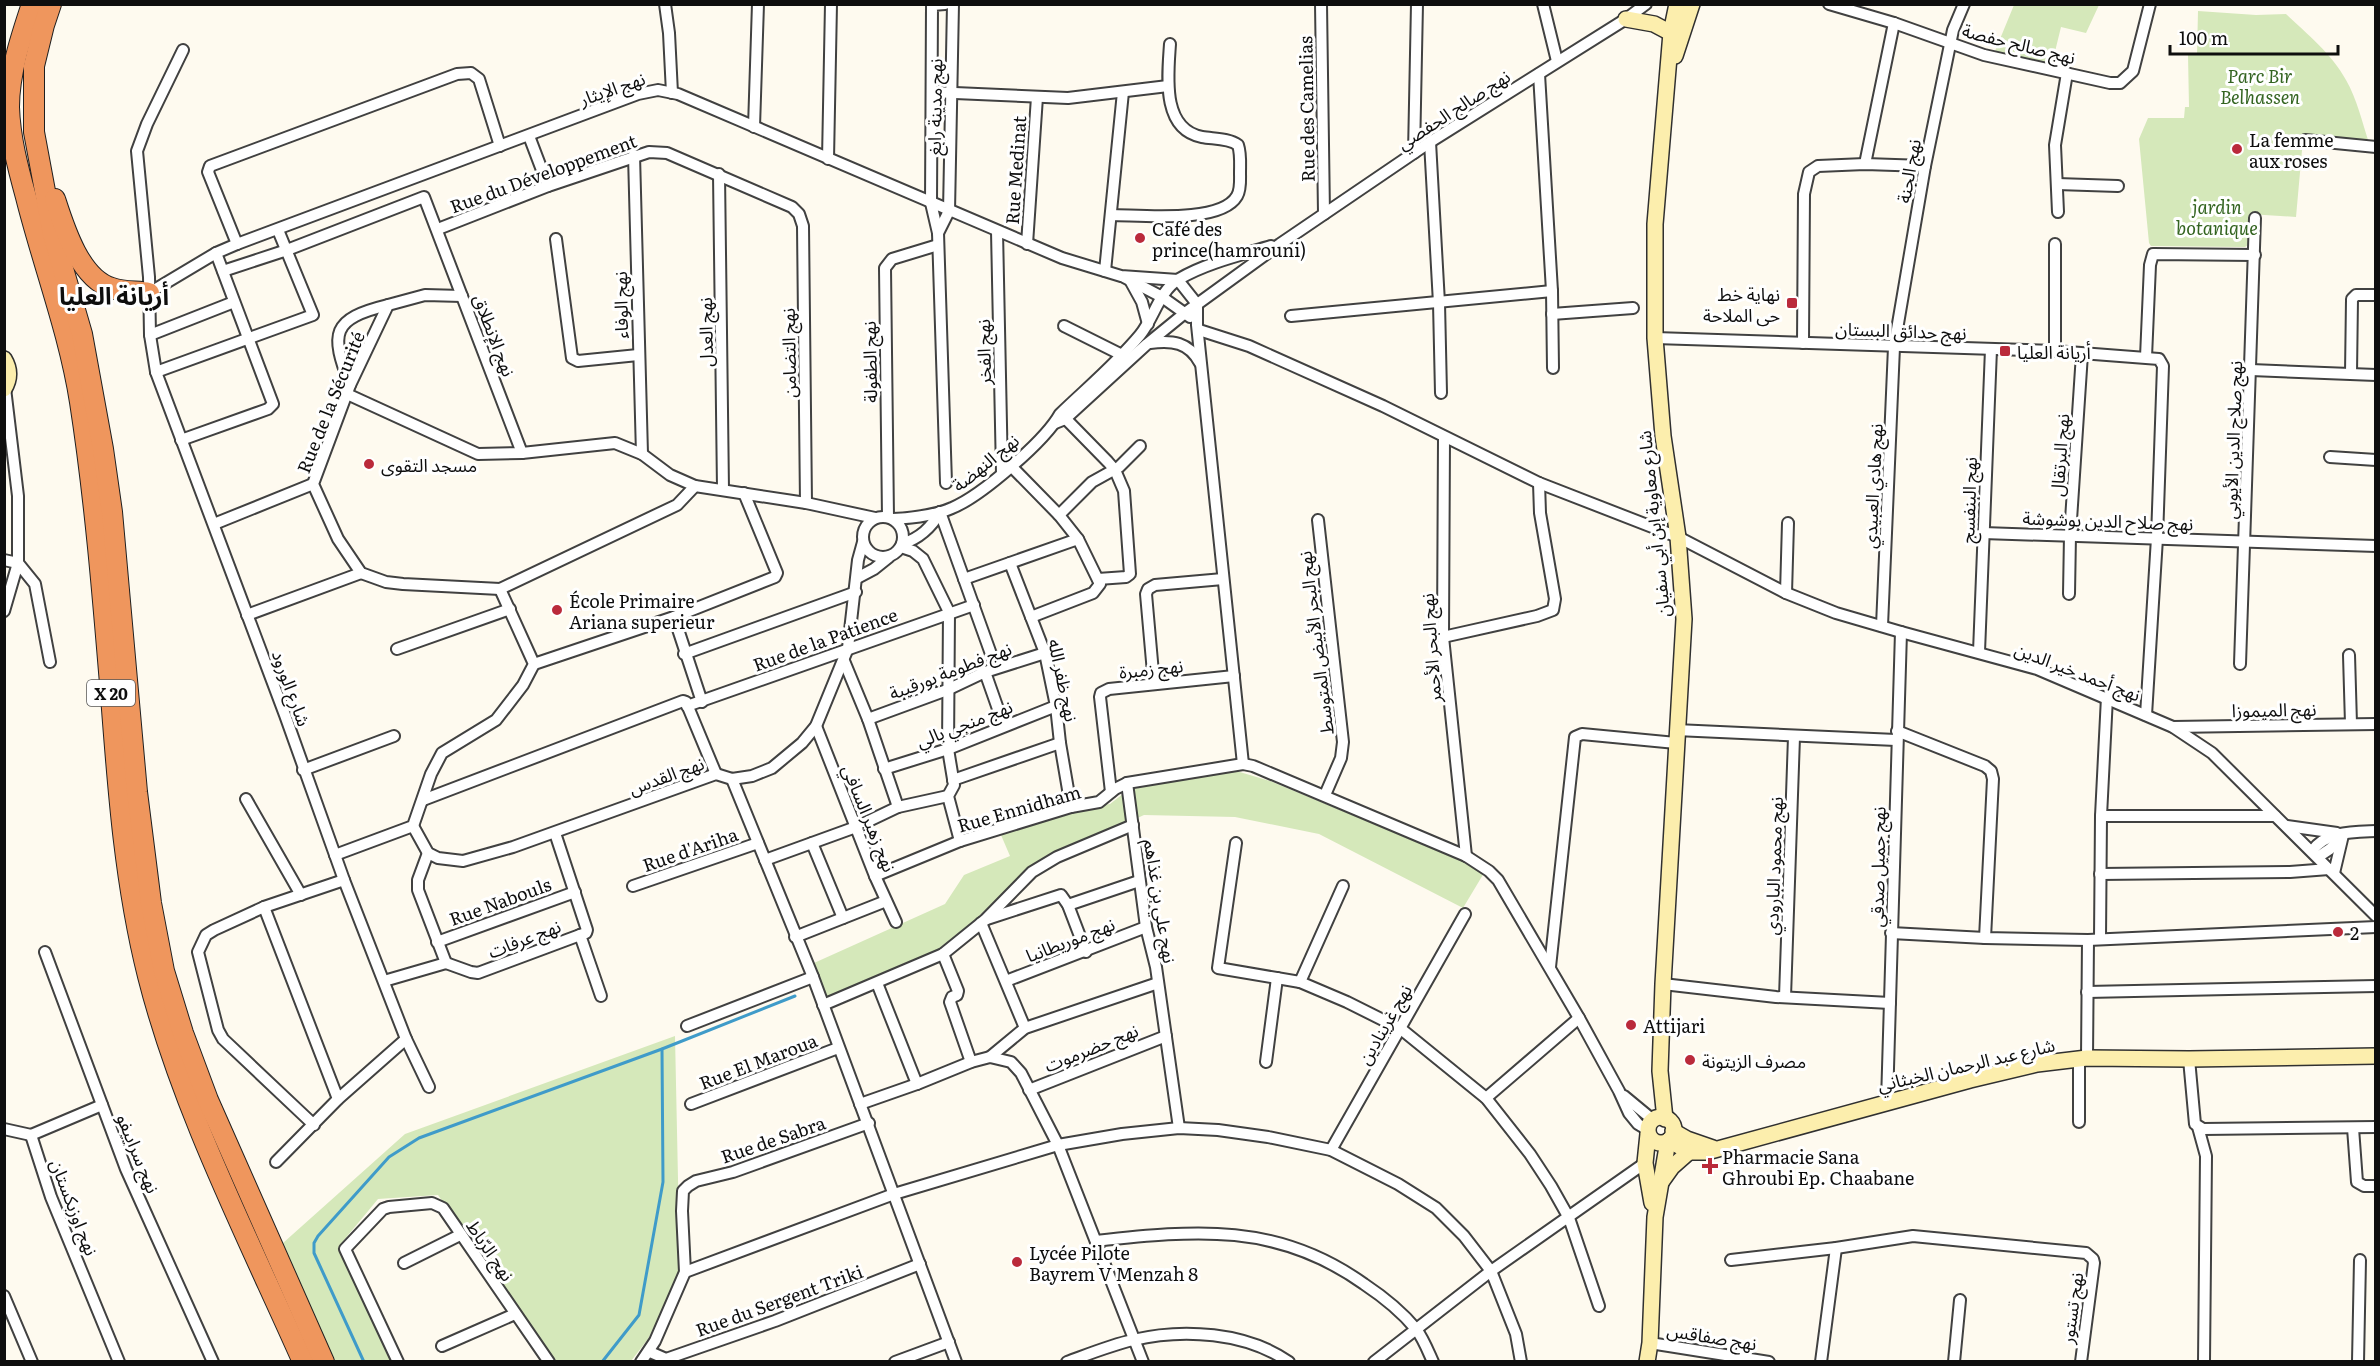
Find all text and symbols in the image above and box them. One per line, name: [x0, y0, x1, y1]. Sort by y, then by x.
street label: نهج صالح حفصة: [1959, 16, 2079, 71]
scale bar: [2170, 18, 2338, 56]
text: 100 m: [2179, 24, 2228, 51]
street label: Rue des Camelias: [1291, 36, 1321, 182]
street label: نهج مدينة رابغ: [920, 58, 950, 156]
street label: نهج صالح الحفصي: [1391, 62, 1516, 157]
park label: Parc Bir Belhassen: [2220, 62, 2300, 110]
street label: نهج الإيثار: [575, 64, 649, 113]
street label: Rue Medinat: [998, 114, 1032, 225]
street label: Rue du Développement: [446, 126, 641, 219]
place label: La femme aux roses: [2249, 126, 2334, 174]
street label: نهج الجنة: [1889, 137, 1928, 205]
marker: La femme aux roses: [2230, 142, 2244, 156]
park label: jardin botanique: [2176, 193, 2258, 241]
place label: Café des prince(hamrouni): [1152, 215, 1306, 263]
marker: Café des prince(hamrouni): [1133, 231, 1147, 245]
street label: نهج الوفاء: [606, 271, 635, 339]
district label: أريانة العليا: [59, 277, 169, 312]
place label: نهاية خط حى الملاحة: [1703, 280, 1780, 328]
street label: نهج الإنطلاق: [466, 290, 523, 381]
marker: نهاية خط حى الملاحة: [1785, 296, 1799, 310]
street label: نهج العدل: [691, 297, 720, 367]
street label: نهج التضامن: [774, 308, 803, 398]
street label: نهج حدائق البستان: [1835, 314, 1967, 347]
street label: نهج الفخر: [969, 319, 998, 386]
street label: نهج الطفولة: [855, 321, 884, 403]
street label: Rue de la Sécurité: [289, 327, 371, 477]
place label: أريانة العليا: [2017, 338, 2091, 365]
marker: أريانة العليا: [1998, 344, 2012, 358]
street label: نهج صلاح الدين الأيوبي: [2216, 360, 2249, 520]
street label: نهج البرتقال: [2043, 413, 2076, 497]
street label: نهج هادي العبيدي: [1855, 423, 1890, 549]
street label: نهج النهضة: [946, 427, 1025, 498]
street label: شارع معاوية إبن أبي سفيان: [1630, 429, 1678, 619]
place label: مسجد التقوى: [381, 451, 477, 478]
street label: نهج البنفسج: [1953, 456, 1984, 544]
marker: مسجد التقوى: [362, 457, 376, 471]
street label: نهج صلاح الدين بوشوشة: [2022, 504, 2194, 537]
street label: نهج البحر الأبيض المتوسط: [1290, 550, 1341, 736]
place label: École Primaire Ariana superieur: [569, 587, 715, 635]
street label: نهج البحر الأحمر: [1413, 592, 1448, 705]
street label: Rue de la Patience: [749, 600, 901, 678]
marker: École Primaire Ariana superieur: [550, 603, 564, 617]
street label: نهج فطومة بورقيبة: [885, 634, 1016, 707]
street label: نهج أحمد خير الدين: [2011, 635, 2145, 708]
street label: نهج ظفر الله: [1041, 636, 1086, 724]
street label: شارع الورود: [264, 646, 318, 731]
street label: نهج زمبرة: [1118, 651, 1185, 686]
road number: X 20: [87, 680, 135, 706]
street label: نهج منجي بالي: [912, 692, 1017, 755]
street label: نهج الميموزا: [2231, 695, 2317, 724]
street label: نهج القدس: [625, 749, 708, 802]
street label: نهج زهير السافي: [835, 760, 904, 876]
street label: Rue Ennidham: [954, 777, 1084, 839]
street label: نهج محمود البارودي: [1757, 796, 1790, 936]
street label: نهج جميل صدقي: [1862, 806, 1893, 928]
street label: Rue d'Ariha: [639, 820, 742, 878]
street label: نهج علي بن غذاهم: [1137, 837, 1184, 965]
street label: Rue Nabouls: [445, 870, 555, 932]
street label: نهج موريطانيا: [1022, 910, 1119, 969]
street label: نهج عرفات: [484, 912, 565, 965]
place label: 2: [2350, 919, 2359, 946]
marker: 2: [2331, 925, 2345, 939]
street label: نهج غرينادين: [1350, 979, 1419, 1070]
place label: Attijari: [1643, 1012, 1705, 1039]
street label: نهج حضرموت: [1040, 1016, 1142, 1079]
marker: Attijari: [1624, 1018, 1638, 1032]
street label: Rue El Maroua: [695, 1026, 821, 1096]
street label: شارع عبد الرحمان الخبثاني: [1875, 1030, 2058, 1099]
place label: مصرف الزيتونة: [1702, 1047, 1806, 1074]
marker: مصرف الزيتونة: [1683, 1053, 1697, 1067]
street label: Rue de Sabra: [717, 1108, 829, 1170]
street label: نهج سراييفو: [110, 1109, 167, 1197]
place label: Pharmacie Sana Ghroubi Ep. Chaabane: [1722, 1143, 1914, 1191]
street label: نهج اوزبكستان: [43, 1155, 106, 1259]
marker: Pharmacie Sana Ghroubi Ep. Chaabane: [1703, 1159, 1717, 1173]
street label: نهج الرّباط: [460, 1214, 522, 1287]
place label: Lycée Pilote Bayrem V Menzah 8: [1029, 1239, 1198, 1287]
marker: Lycée Pilote Bayrem V Menzah 8: [1010, 1255, 1024, 1269]
street label: Rue du Sergent Triki: [692, 1257, 866, 1343]
street label: نهج تستور: [2052, 1271, 2090, 1347]
street label: نهج صفاقس: [1665, 1316, 1759, 1357]

